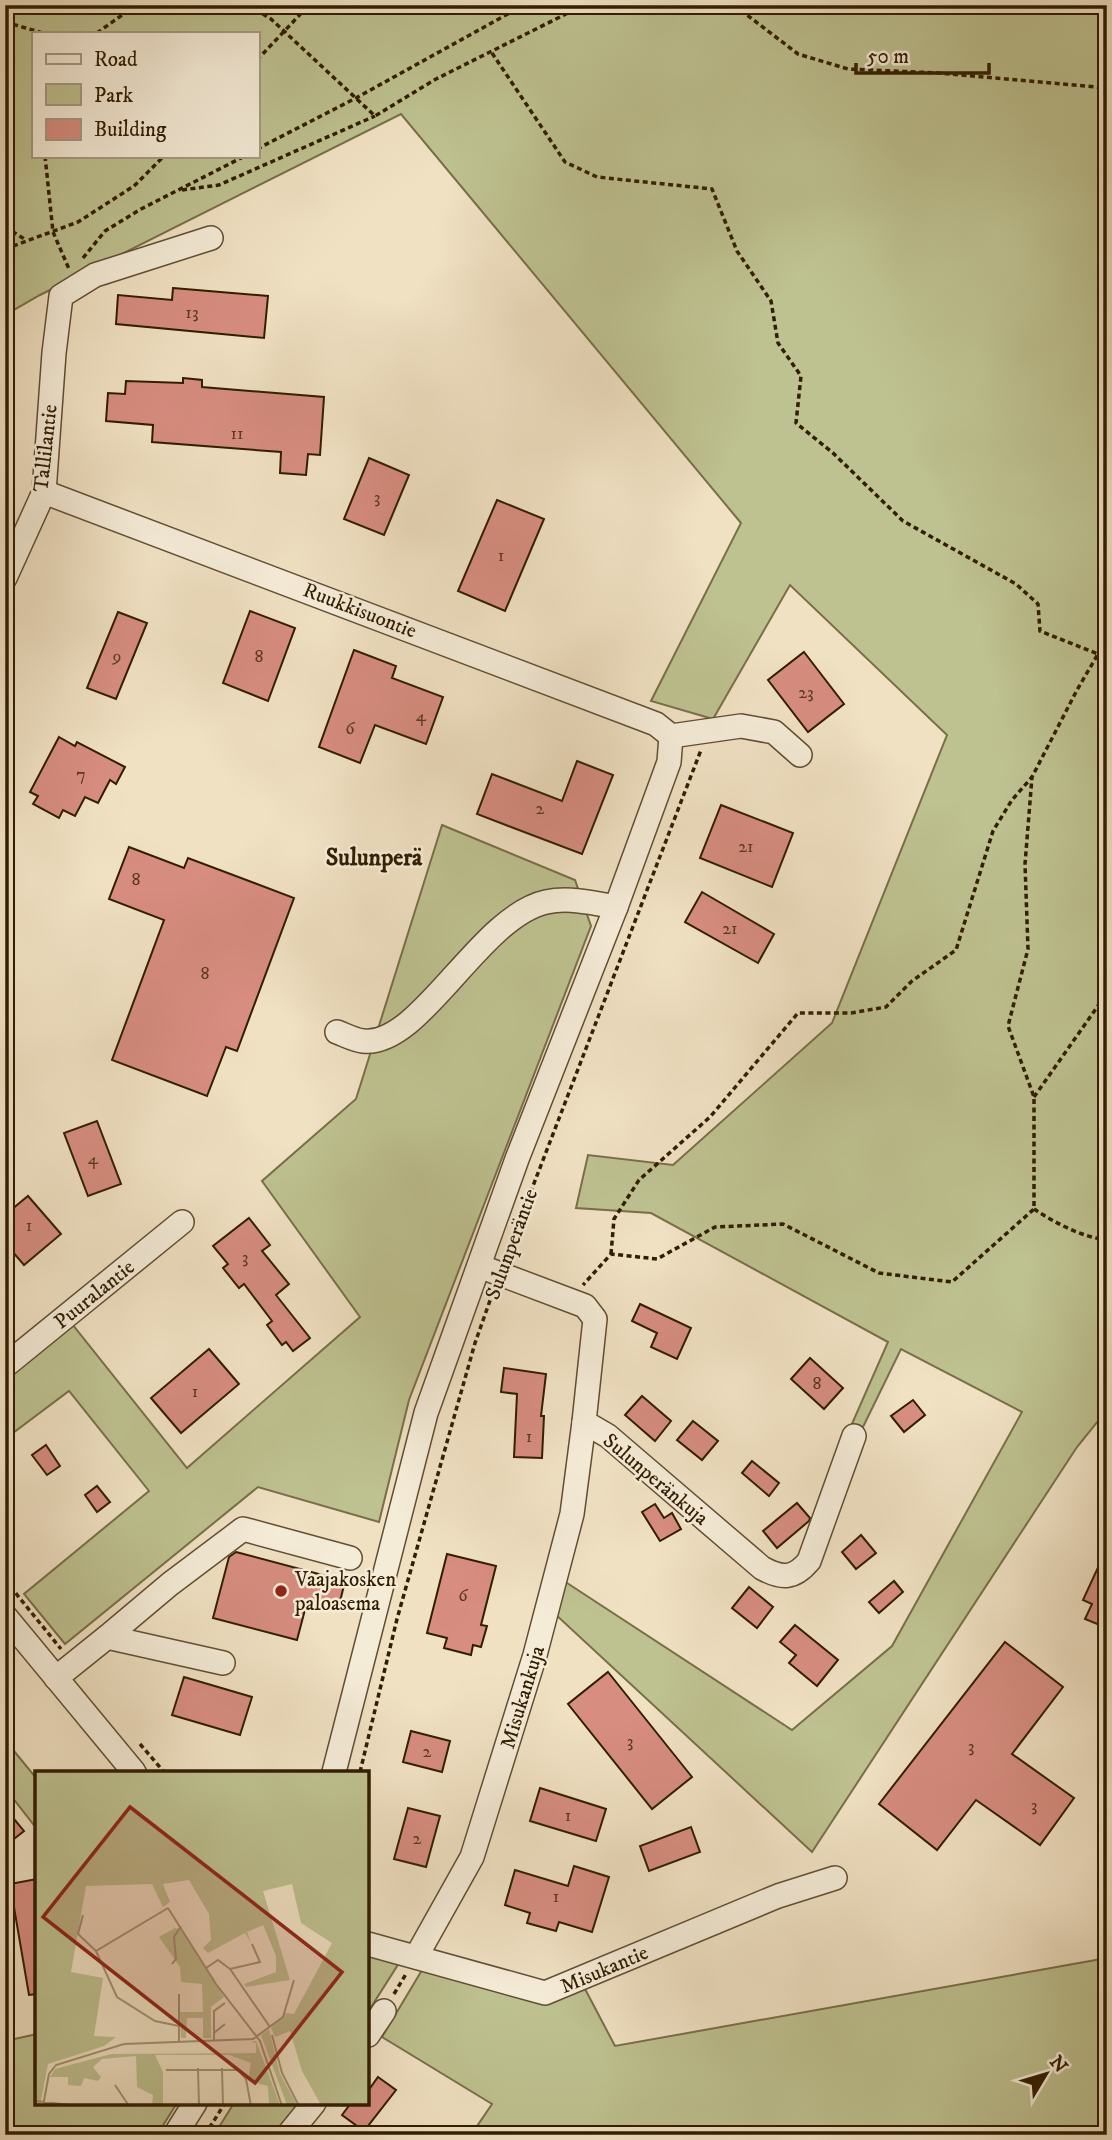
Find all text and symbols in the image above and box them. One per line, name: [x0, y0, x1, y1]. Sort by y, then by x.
legend: [32, 32, 259, 158]
scale bar: [856, 32, 990, 76]
text: 50 m: [867, 44, 909, 70]
text: Road: [94, 47, 138, 73]
text: Park: [94, 83, 134, 109]
text: Building: [94, 117, 167, 143]
house number: 13: [185, 302, 199, 324]
street label: Tallilantie: [28, 403, 64, 493]
house number: 11: [230, 423, 244, 445]
house number: 3: [374, 487, 380, 509]
house number: 1: [498, 545, 504, 567]
street label: Ruukkisuontie: [299, 577, 420, 645]
house number: 9: [112, 646, 121, 668]
house number: 8: [254, 646, 264, 668]
house number: 23: [798, 682, 814, 704]
house number: 4: [416, 705, 427, 727]
house number: 6: [345, 718, 355, 740]
house number: 7: [76, 764, 86, 786]
house number: 2: [536, 798, 545, 820]
house number: 21: [738, 836, 754, 858]
district label: Sulunperä: [326, 843, 423, 873]
house number: 8: [131, 869, 141, 891]
house number: 21: [722, 918, 738, 940]
house number: 8: [200, 963, 210, 985]
house number: 4: [88, 1148, 99, 1170]
street label: Sulunperäntie: [480, 1185, 544, 1303]
house number: 1: [26, 1215, 32, 1237]
house number: 3: [242, 1247, 248, 1269]
street label: Puuralantie: [49, 1254, 140, 1335]
house number: 8: [812, 1373, 822, 1395]
house number: 1: [192, 1381, 198, 1403]
house number: 1: [526, 1426, 532, 1448]
street label: Sulunperänkuja: [597, 1428, 714, 1532]
place label: Vaajakosken paloasema: [294, 1567, 396, 1617]
marker: Vaajakosken paloasema: [273, 1583, 289, 1599]
house number: 6: [458, 1585, 468, 1607]
street label: Misukankuja: [495, 1643, 551, 1752]
house number: 3: [627, 1731, 633, 1753]
house number: 3: [968, 1736, 974, 1758]
house number: 2: [423, 1741, 432, 1763]
inset map: [35, 1771, 369, 2105]
house number: 3: [1031, 1795, 1037, 1817]
house number: 1: [565, 1805, 571, 1827]
house number: 2: [413, 1828, 422, 1850]
house number: 1: [553, 1886, 559, 1908]
street label: Misukantie: [557, 1940, 652, 2000]
north arrow: [1010, 2038, 1080, 2108]
text: N: [1044, 2051, 1072, 2078]

